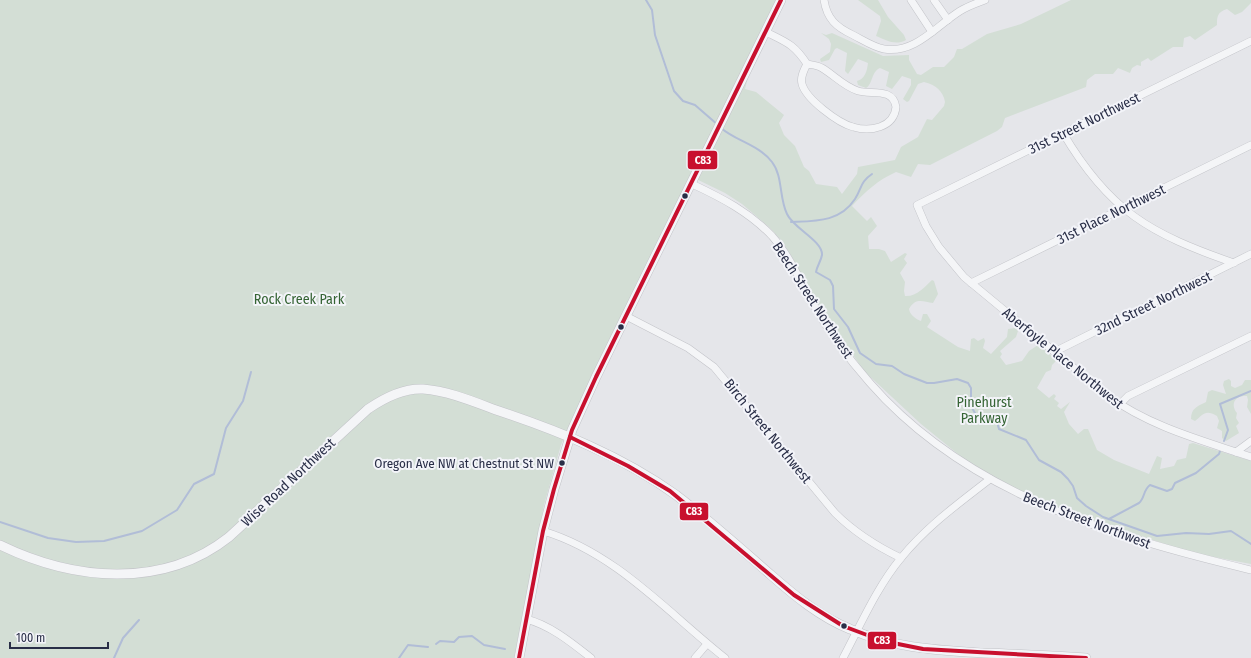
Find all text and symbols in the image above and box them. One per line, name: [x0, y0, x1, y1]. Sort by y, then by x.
street label: 31st Street Northwest: [1026, 89, 1143, 158]
line badge: C83: [687, 150, 718, 170]
text: C83: [695, 154, 711, 167]
street label: 31st Place Northwest: [1054, 181, 1168, 248]
unlabelled marker: [680, 191, 690, 201]
street label: Beech Street Northwest: [769, 239, 857, 362]
street label: 32nd Street Northwest: [1092, 268, 1215, 339]
park label: Rock Creek Park: [254, 291, 345, 308]
street label: Aberfoyle Place Northwest: [999, 304, 1127, 413]
unlabelled marker: [616, 322, 626, 332]
street label: Birch Street Northwest: [720, 376, 815, 487]
park label: Pinehurst Parkway: [956, 394, 1012, 427]
street label: Wise Road Northwest: [238, 434, 339, 530]
place label: Oregon Ave NW at Chestnut St NW: [374, 456, 554, 471]
marker: Oregon Ave NW at Chestnut St NW: [557, 458, 567, 468]
street label: Beech Street Northwest: [1021, 488, 1153, 553]
line badge: C83: [679, 502, 709, 521]
text: C83: [686, 505, 702, 518]
unlabelled marker: [839, 621, 849, 631]
scale bar: [10, 624, 108, 650]
text: 100 m: [16, 631, 45, 645]
line badge: C83: [867, 631, 897, 650]
text: C83: [874, 634, 890, 647]

